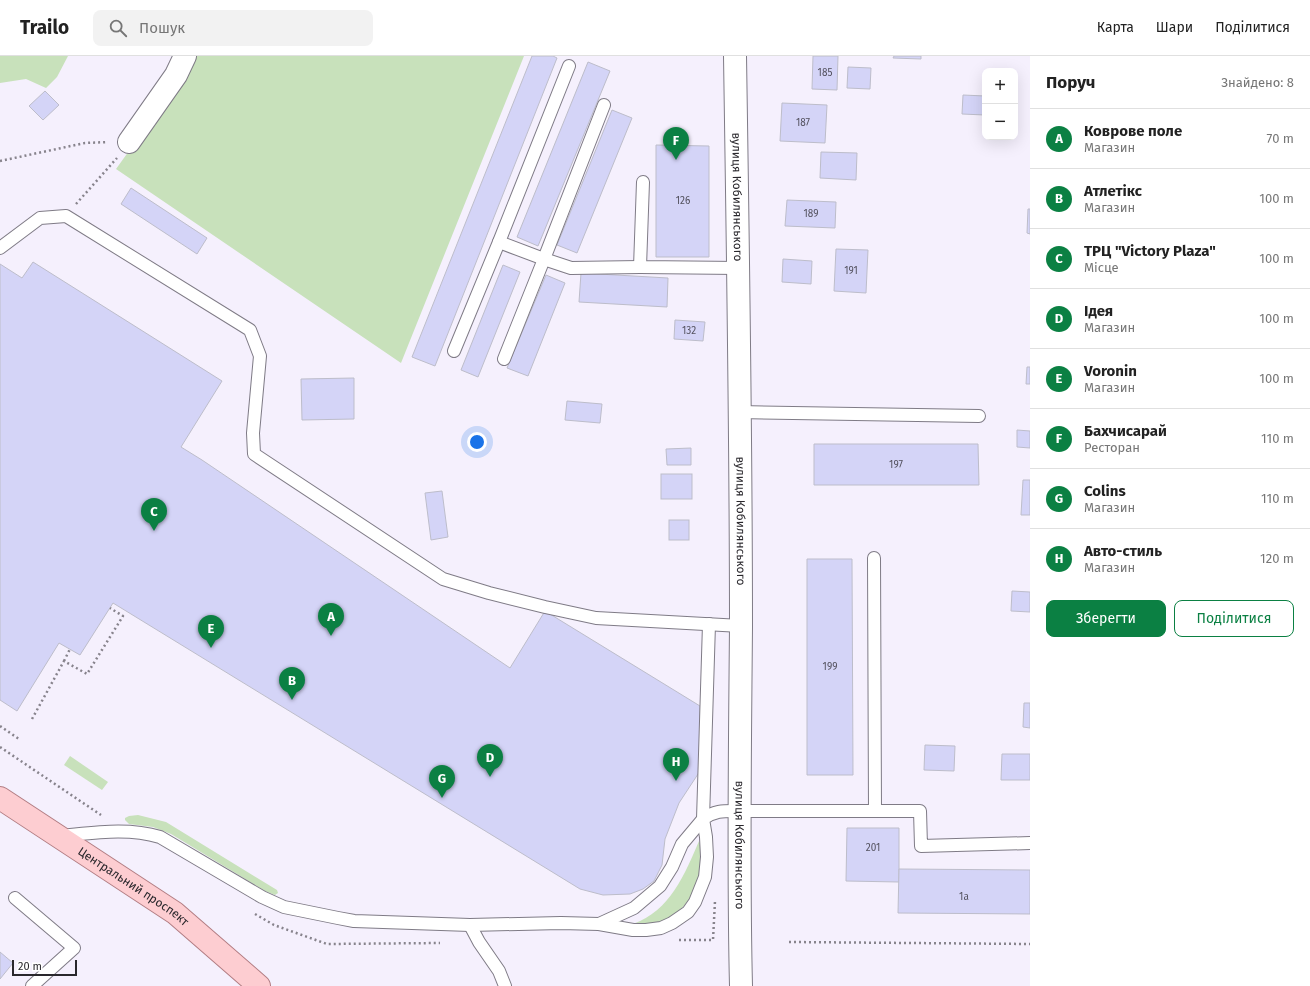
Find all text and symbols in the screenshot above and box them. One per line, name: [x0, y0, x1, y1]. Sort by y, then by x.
search box: [93, 10, 373, 46]
text: Trailo: [20, 16, 69, 39]
icon: search: [107, 17, 129, 39]
text: Пошук: [139, 19, 185, 37]
text: Карта: [1097, 19, 1134, 36]
text: Шари: [1156, 19, 1193, 36]
text: Поділитися: [1215, 19, 1290, 36]
house number: 185: [818, 67, 832, 79]
map controls: [982, 68, 1018, 140]
button: +: [982, 68, 1018, 104]
text: Поруч: [1046, 72, 1095, 93]
text: Знайдено: 8: [1221, 75, 1294, 90]
button: −: [982, 104, 1018, 140]
house number: 187: [796, 117, 811, 129]
text: Коврове поле: [1084, 122, 1182, 140]
pin: F: [663, 127, 689, 160]
text: A: [1055, 131, 1063, 146]
text: 70 m: [1267, 131, 1294, 146]
street label: вулиця Кобилянського: [729, 132, 745, 262]
text: Магазин: [1084, 140, 1135, 155]
text: Атлетікс: [1084, 182, 1142, 200]
text: B: [1055, 191, 1063, 206]
text: 100 m: [1259, 191, 1294, 206]
house number: 126: [676, 195, 690, 207]
text: Магазин: [1084, 200, 1135, 215]
house number: 189: [804, 208, 818, 220]
text: ТРЦ "Victory Plaza": [1084, 242, 1216, 260]
text: C: [1055, 251, 1063, 266]
text: 100 m: [1259, 251, 1294, 266]
text: Місце: [1084, 260, 1119, 275]
house number: 191: [844, 265, 858, 277]
text: Ідея: [1084, 302, 1113, 320]
text: D: [1055, 311, 1063, 326]
text: 100 m: [1259, 311, 1294, 326]
text: Магазин: [1084, 320, 1135, 335]
house number: 132: [682, 325, 696, 337]
text: Voronin: [1084, 362, 1137, 380]
text: E: [1056, 371, 1062, 386]
text: 100 m: [1259, 371, 1294, 386]
text: Магазин: [1084, 380, 1135, 395]
text: Бахчисарай: [1084, 422, 1167, 440]
text: F: [1056, 431, 1062, 446]
text: 110 m: [1261, 431, 1294, 446]
your location: [467, 432, 487, 452]
text: Ресторан: [1084, 440, 1140, 455]
street label: вулиця Кобилянського: [733, 456, 748, 586]
house number: 197: [889, 459, 903, 471]
text: Colins: [1084, 482, 1126, 500]
text: G: [1055, 491, 1063, 506]
text: 110 m: [1261, 491, 1294, 506]
pin: C: [141, 498, 167, 531]
text: Магазин: [1084, 500, 1135, 515]
text: Авто-стиль: [1084, 542, 1162, 560]
text: H: [1055, 551, 1063, 566]
text: 120 m: [1260, 551, 1294, 566]
text: Магазин: [1084, 560, 1135, 575]
button: Зберегти: [1046, 600, 1166, 637]
button: Поділитися: [1174, 600, 1294, 637]
pin: A: [318, 603, 344, 636]
pin: E: [198, 615, 224, 648]
house number: 199: [823, 661, 837, 673]
pin: B: [279, 667, 305, 700]
pin: D: [477, 744, 503, 777]
pin: H: [663, 748, 689, 781]
pin: G: [429, 765, 455, 798]
street label: вулиця Кобилянського: [732, 780, 747, 910]
house number: 201: [866, 842, 880, 854]
street label: Центральний проспект: [75, 844, 192, 929]
house number: 1а: [959, 891, 969, 903]
scale bar: [12, 958, 77, 977]
text: 20 m: [18, 960, 42, 973]

